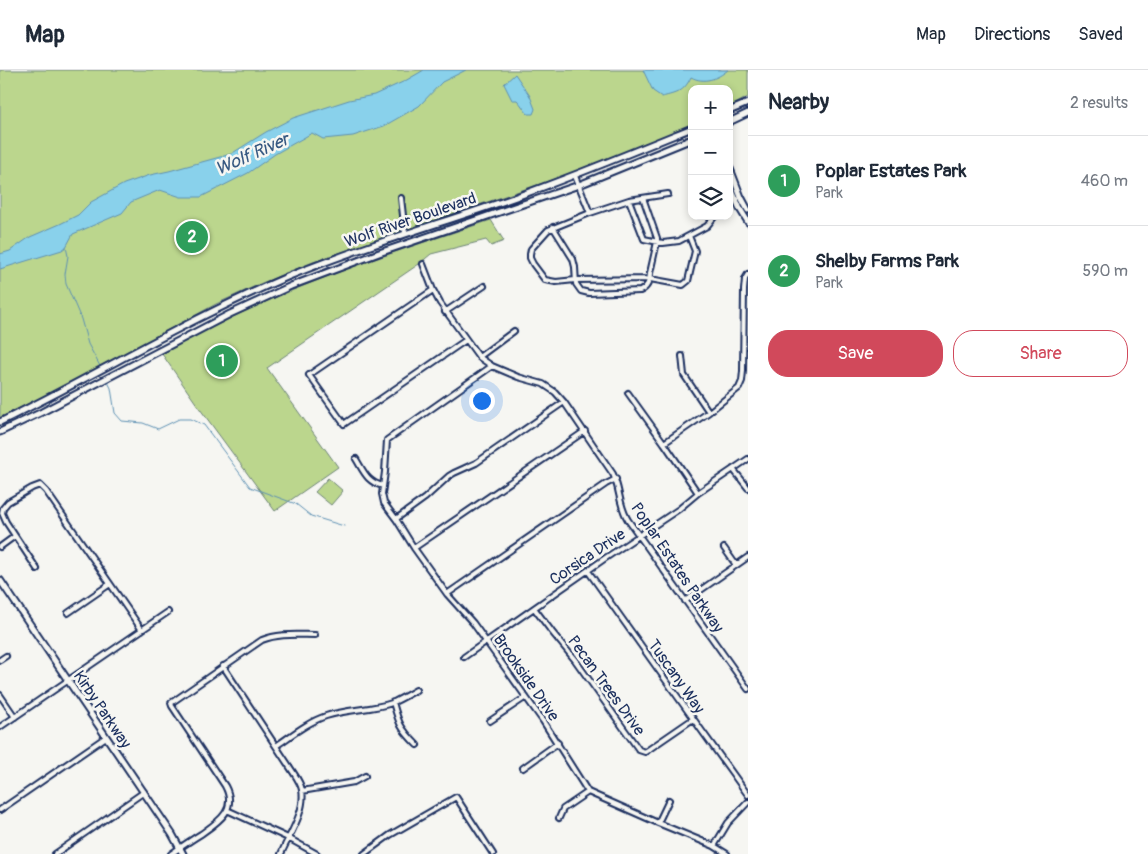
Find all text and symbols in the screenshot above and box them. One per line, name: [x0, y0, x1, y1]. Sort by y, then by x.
text: Map: [25, 20, 65, 49]
text: Map: [916, 23, 946, 46]
text: Directions: [974, 23, 1050, 46]
text: Saved: [1078, 23, 1123, 46]
map controls: [688, 85, 733, 220]
button: +: [688, 85, 733, 130]
text: Nearby: [768, 89, 829, 116]
text: 2 results: [1070, 93, 1128, 113]
water label: Wolf River: [212, 127, 295, 181]
button: −: [688, 130, 733, 175]
text: Poplar Estates Park: [815, 159, 966, 183]
text: 1: [781, 171, 787, 191]
text: 460 m: [1081, 171, 1128, 191]
button: layers: [688, 175, 733, 220]
text: Park: [815, 183, 843, 203]
street label: Wolf River Boulevard: [342, 188, 479, 252]
pin: 2: [176, 218, 208, 256]
text: Shelby Farms Park: [815, 249, 959, 273]
text: 2: [780, 261, 788, 281]
text: 590 m: [1082, 261, 1128, 281]
text: Park: [815, 273, 843, 293]
button: Save: [768, 330, 943, 377]
button: Share: [953, 330, 1128, 377]
pin: 1: [206, 342, 238, 380]
your location: [469, 388, 495, 414]
street label: Poplar Estates Parkway: [626, 499, 728, 637]
street label: Corsica Drive: [546, 524, 629, 590]
street label: Brookside Drive: [489, 630, 564, 725]
street label: Pecan Trees Drive: [563, 632, 649, 740]
street label: Tuscany Way: [643, 636, 709, 718]
street label: Kirby Parkway: [69, 667, 136, 752]

